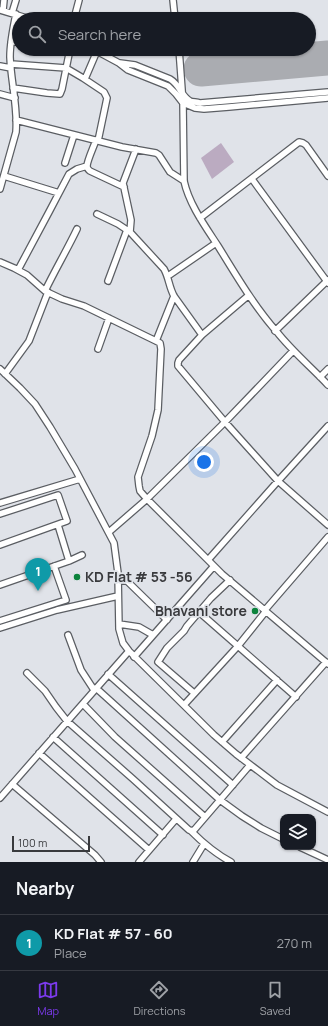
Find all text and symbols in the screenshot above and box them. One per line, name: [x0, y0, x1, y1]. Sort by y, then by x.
search box: [12, 12, 316, 56]
icon: search: [26, 23, 48, 45]
text: Search here: [58, 24, 141, 45]
your location: [194, 452, 214, 472]
pin: 1: [25, 558, 51, 591]
place label: KD Flat # 53 -56: [85, 567, 193, 586]
marker: KD Flat # 53 -56: [72, 572, 82, 582]
place label: Bhavani store: [155, 601, 247, 620]
marker: Bhavani store: [250, 606, 260, 616]
map controls: [280, 814, 316, 850]
button: layers: [280, 814, 316, 850]
scale bar: [12, 834, 90, 853]
text: 100 m: [18, 835, 47, 850]
text: Nearby: [16, 877, 74, 900]
text: KD Flat # 57 - 60: [54, 923, 173, 944]
text: 1: [26, 934, 32, 952]
text: 270 m: [277, 934, 312, 952]
text: Place: [54, 944, 87, 962]
tab: Map: [37, 979, 59, 1018]
tab: Directions: [133, 979, 186, 1018]
tab: Saved: [260, 979, 291, 1018]

